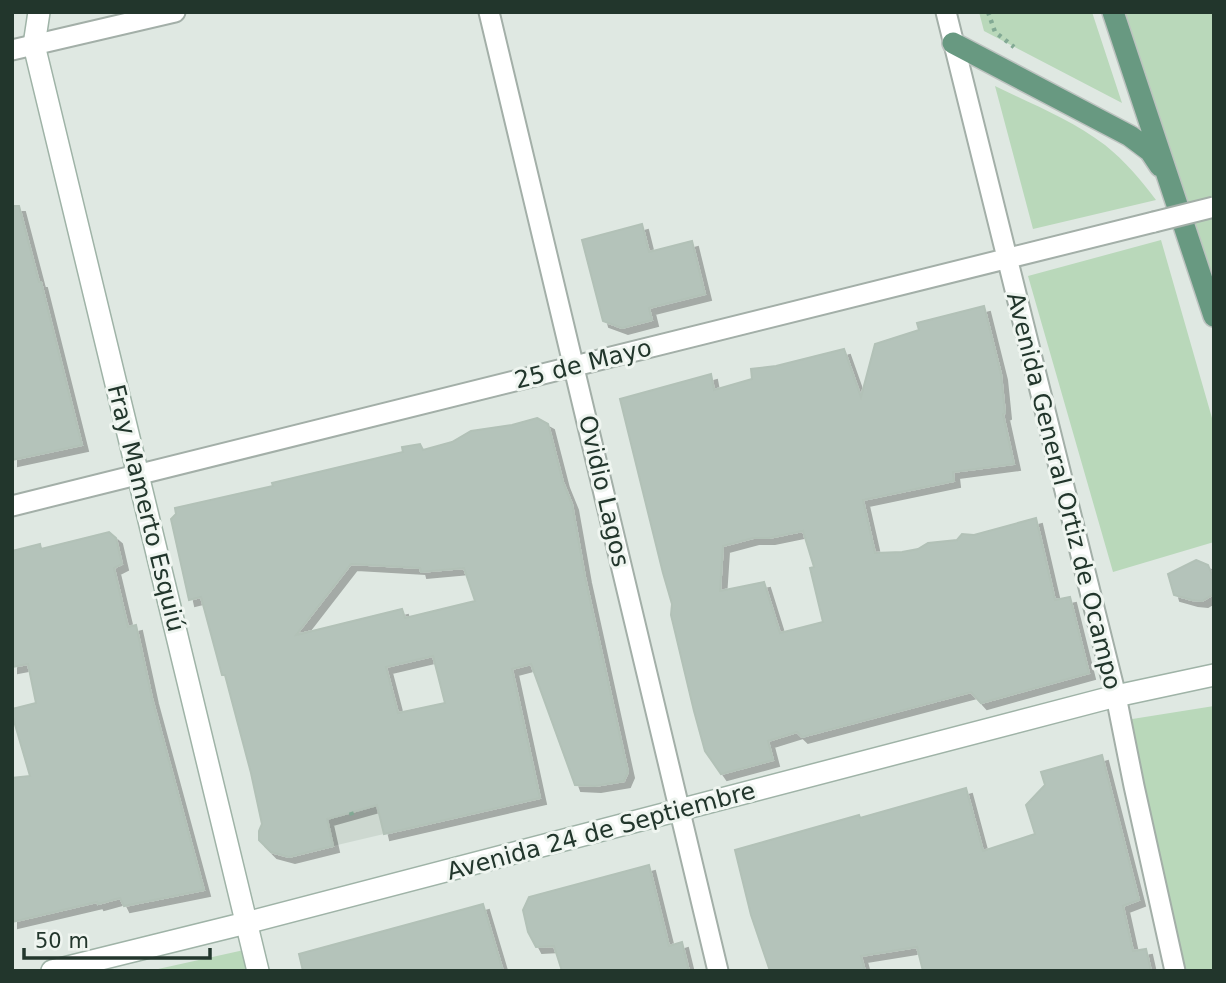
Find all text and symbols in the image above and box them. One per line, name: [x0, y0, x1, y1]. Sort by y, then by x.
street label: Avenida General Ortiz de Ocampo: [1001, 289, 1127, 693]
street label: 25 de Mayo: [512, 333, 654, 395]
street label: Fray Mamerto Esquiú: [102, 382, 190, 634]
street label: Ovidio Lagos: [573, 413, 635, 569]
street label: Avenida 24 de Septiembre: [444, 776, 758, 886]
scale bar: [24, 916, 210, 960]
text: 50 m: [35, 929, 89, 953]

